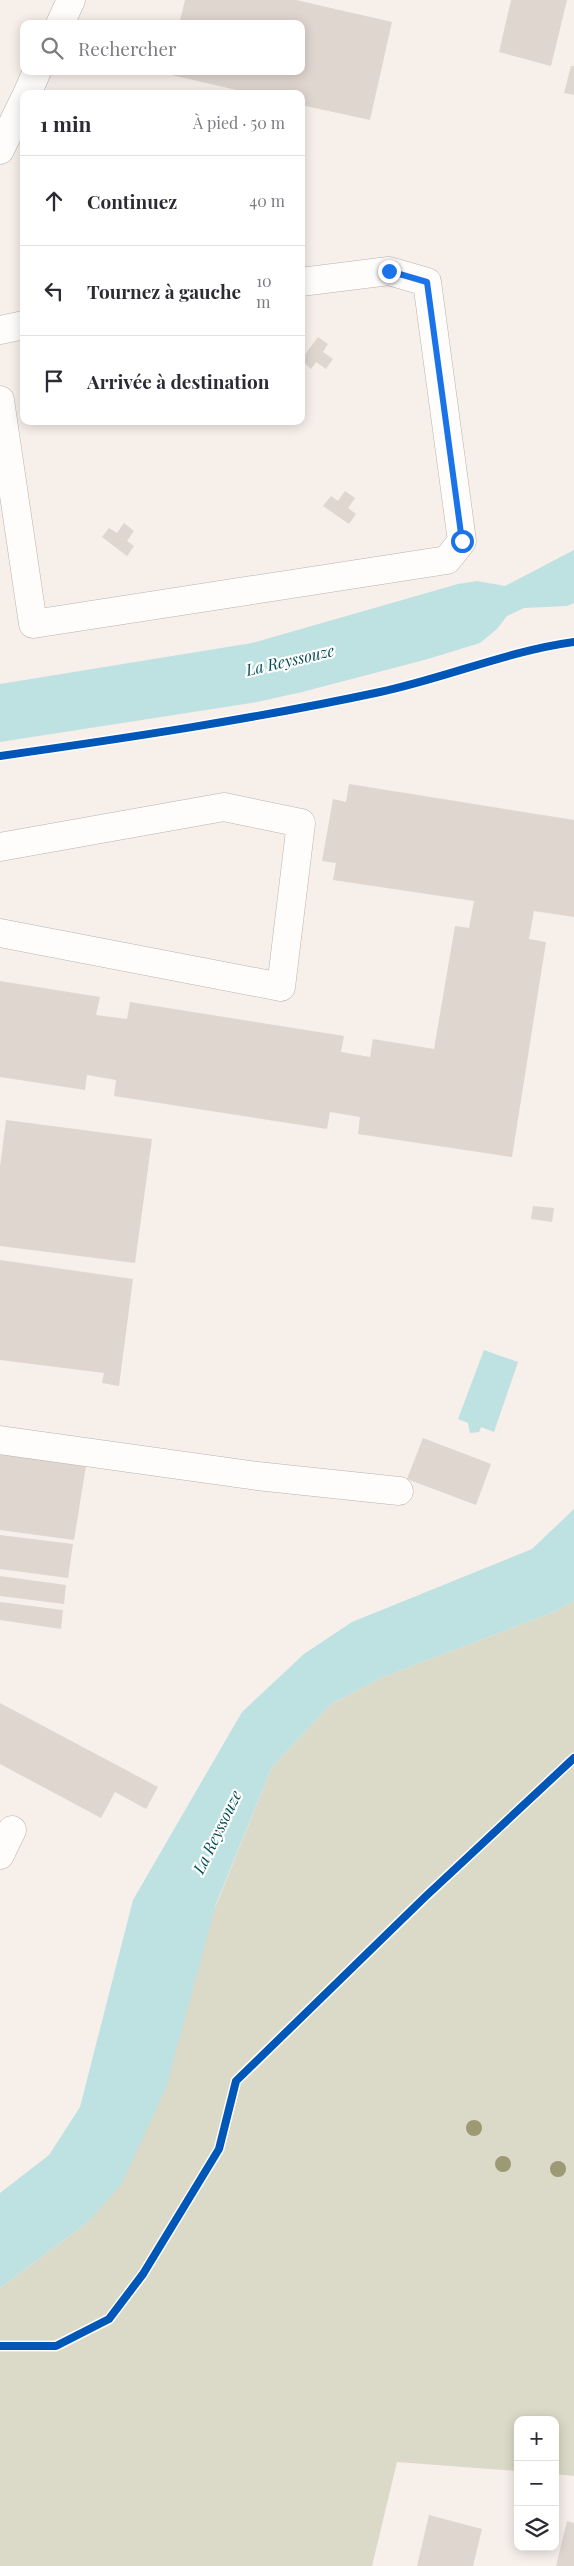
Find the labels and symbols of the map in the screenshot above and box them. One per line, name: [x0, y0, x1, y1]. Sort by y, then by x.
route end: [378, 260, 401, 283]
route start: [451, 530, 474, 553]
water label: La Reyssouze: [243, 639, 336, 680]
water label: La Reyssouze: [187, 1787, 246, 1878]

